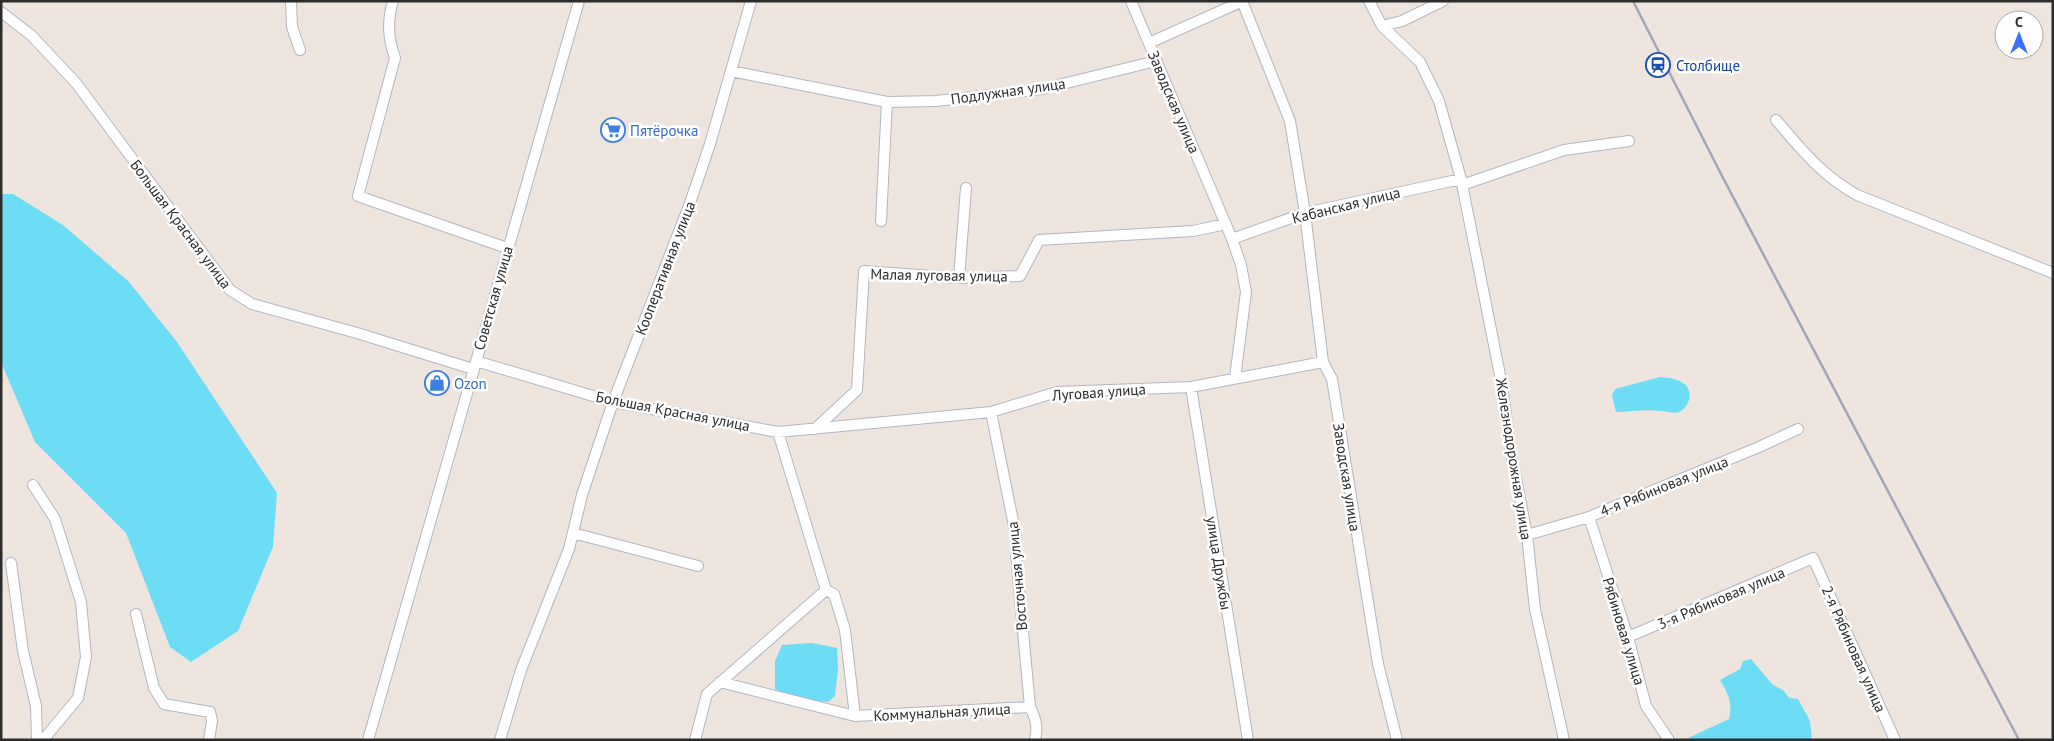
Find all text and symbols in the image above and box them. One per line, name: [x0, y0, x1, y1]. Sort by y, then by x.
north arrow: [1994, 10, 2044, 60]
text: С: [2015, 13, 2023, 31]
street label: Заводская улица: [1144, 48, 1204, 156]
station icon: Столбище: [1645, 52, 1671, 78]
place label: Столбище: [1676, 56, 1740, 75]
street label: Подлужная улица: [949, 74, 1067, 108]
supermarket icon: Пятёрочка: [600, 117, 626, 143]
place label: Пятёрочка: [630, 121, 698, 140]
street label: Большая Красная улица: [126, 156, 236, 292]
street label: Кабанская улица: [1290, 182, 1402, 228]
street label: Кооперативная улица: [631, 198, 699, 338]
street label: Советская улица: [469, 244, 517, 352]
street label: Малая луговая улица: [870, 264, 1008, 286]
shop icon: Ozon: [424, 370, 450, 396]
place label: Ozon: [454, 374, 487, 393]
street label: Железнодорожная улица: [1492, 376, 1536, 541]
street label: Луговая улица: [1050, 379, 1147, 405]
street label: Большая Красная улица: [594, 387, 752, 435]
street label: Заводская улица: [1329, 421, 1365, 533]
street label: 4-я Рябиновая улица: [1597, 452, 1731, 520]
street label: улица Дружбы: [1202, 515, 1236, 611]
street label: Восточная улица: [1003, 521, 1031, 631]
street label: 3-я Рябиновая улица: [1654, 563, 1788, 633]
street label: Рябиновая улица: [1599, 575, 1649, 687]
street label: 2-я Рябиновая улица: [1818, 583, 1890, 715]
street label: Коммунальная улица: [873, 699, 1011, 725]

